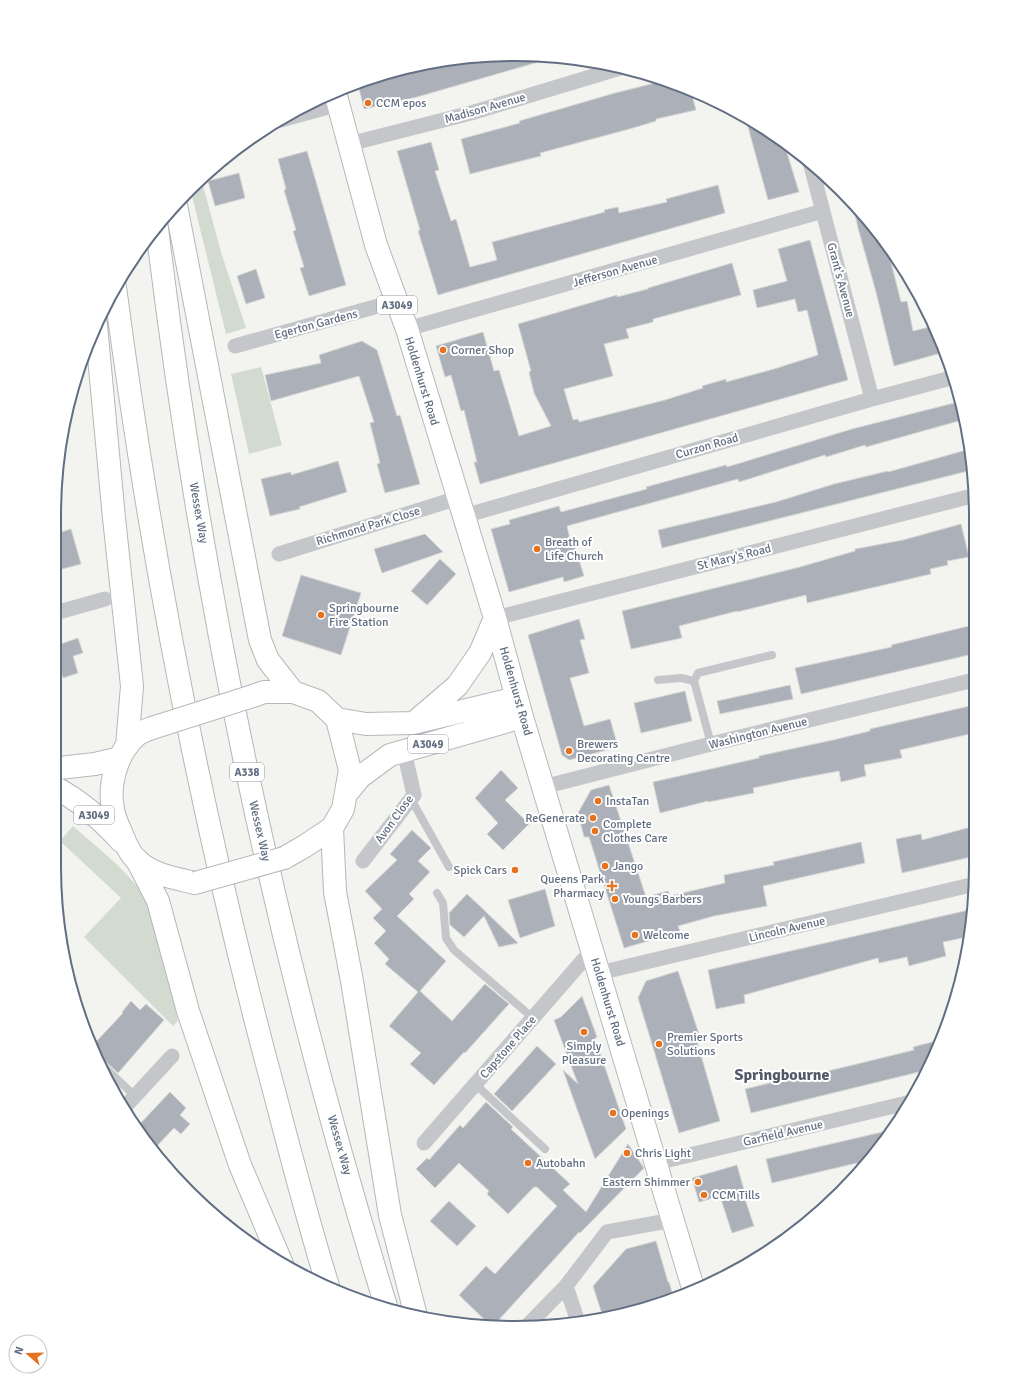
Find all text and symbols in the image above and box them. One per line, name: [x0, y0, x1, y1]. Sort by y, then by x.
street label: Madison Avenue: [443, 90, 527, 127]
place label: CCM epos: [376, 96, 427, 111]
marker: CCM epos: [363, 98, 373, 108]
street label: Grant's Avenue: [823, 241, 858, 319]
street label: Jefferson Avenue: [571, 252, 659, 291]
road number: A3049: [377, 296, 417, 314]
street label: Egerton Gardens: [273, 306, 359, 343]
street label: Holdenhurst Road: [401, 335, 442, 427]
place label: Corner Shop: [451, 343, 514, 358]
marker: Corner Shop: [438, 345, 448, 355]
street label: Curzon Road: [674, 430, 740, 463]
street label: Wessex Way: [186, 481, 211, 545]
street label: Richmond Park Close: [314, 504, 422, 549]
place label: Breath of Life Church: [545, 535, 604, 564]
street label: St Mary's Road: [696, 541, 773, 574]
marker: Breath of Life Church: [532, 544, 542, 554]
place label: Springbourne Fire Station: [329, 601, 399, 630]
marker: Springbourne Fire Station: [316, 610, 326, 620]
street label: Holdenhurst Road: [496, 645, 535, 737]
street label: Washington Avenue: [707, 714, 809, 753]
road number: A3049: [408, 735, 448, 753]
place label: Brewers Decorating Centre: [577, 737, 670, 766]
marker: Brewers Decorating Centre: [564, 746, 574, 756]
road number: A338: [230, 763, 264, 781]
street label: Avon Close: [372, 792, 417, 846]
place label: InstaTan: [606, 794, 649, 809]
marker: InstaTan: [593, 796, 603, 806]
street label: Wessex Way: [245, 799, 274, 863]
road number: A3049: [74, 806, 114, 824]
place label: ReGenerate: [525, 811, 585, 826]
marker: ReGenerate: [588, 813, 598, 823]
place label: Complete Clothes Care: [603, 817, 668, 846]
marker: Complete Clothes Care: [590, 826, 600, 836]
place label: Jango: [613, 859, 643, 874]
marker: Jango: [600, 861, 610, 871]
place label: Spick Cars: [453, 863, 507, 878]
marker: Spick Cars: [510, 865, 520, 875]
place label: Queens Park Pharmacy: [540, 872, 604, 901]
marker: Queens Park Pharmacy: [607, 881, 617, 891]
place label: Youngs Barbers: [623, 892, 702, 907]
marker: Youngs Barbers: [610, 894, 620, 904]
street label: Lincoln Avenue: [747, 913, 827, 946]
place label: Welcome: [643, 928, 690, 943]
marker: Welcome: [630, 930, 640, 940]
street label: Holdenhurst Road: [587, 956, 628, 1048]
street label: Capstone Place: [477, 1013, 540, 1082]
marker: Simply Pleasure: [579, 1027, 589, 1037]
place label: Premier Sports Solutions: [667, 1030, 743, 1059]
place label: Simply Pleasure: [562, 1039, 606, 1068]
marker: Premier Sports Solutions: [654, 1039, 664, 1049]
district label: Springbourne: [734, 1065, 830, 1085]
place label: Openings: [621, 1106, 669, 1121]
marker: Openings: [608, 1108, 618, 1118]
street label: Wessex Way: [324, 1113, 355, 1177]
street label: Garfield Avenue: [742, 1117, 825, 1150]
place label: Chris Light: [635, 1146, 691, 1161]
marker: Chris Light: [622, 1148, 632, 1158]
place label: Autobahn: [536, 1156, 586, 1171]
marker: Autobahn: [523, 1158, 533, 1168]
place label: Eastern Shimmer: [602, 1175, 691, 1190]
marker: Eastern Shimmer: [693, 1177, 703, 1187]
place label: CCM Tills: [712, 1188, 760, 1203]
marker: CCM Tills: [699, 1190, 709, 1200]
north arrow: [8, 1334, 48, 1374]
text: N: [12, 1345, 26, 1357]

